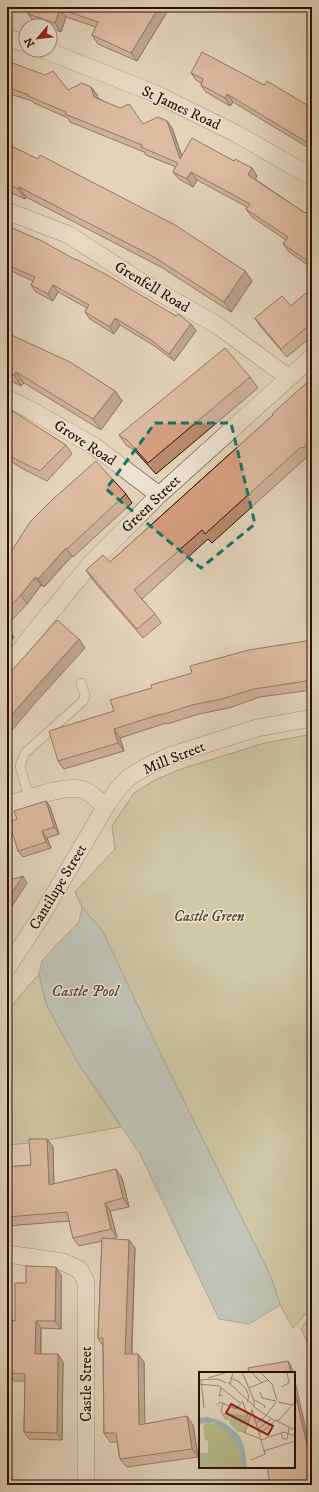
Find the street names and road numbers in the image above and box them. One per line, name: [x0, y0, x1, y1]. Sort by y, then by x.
street label: St James Road: [139, 82, 224, 135]
street label: Grenfell Road: [111, 257, 193, 317]
street label: Grove Road: [50, 416, 120, 470]
street label: Green Street: [117, 471, 185, 537]
street label: Mill Street: [140, 737, 208, 779]
street label: Cantilupe Street: [25, 840, 91, 933]
street label: Castle Street: [77, 1346, 96, 1422]

